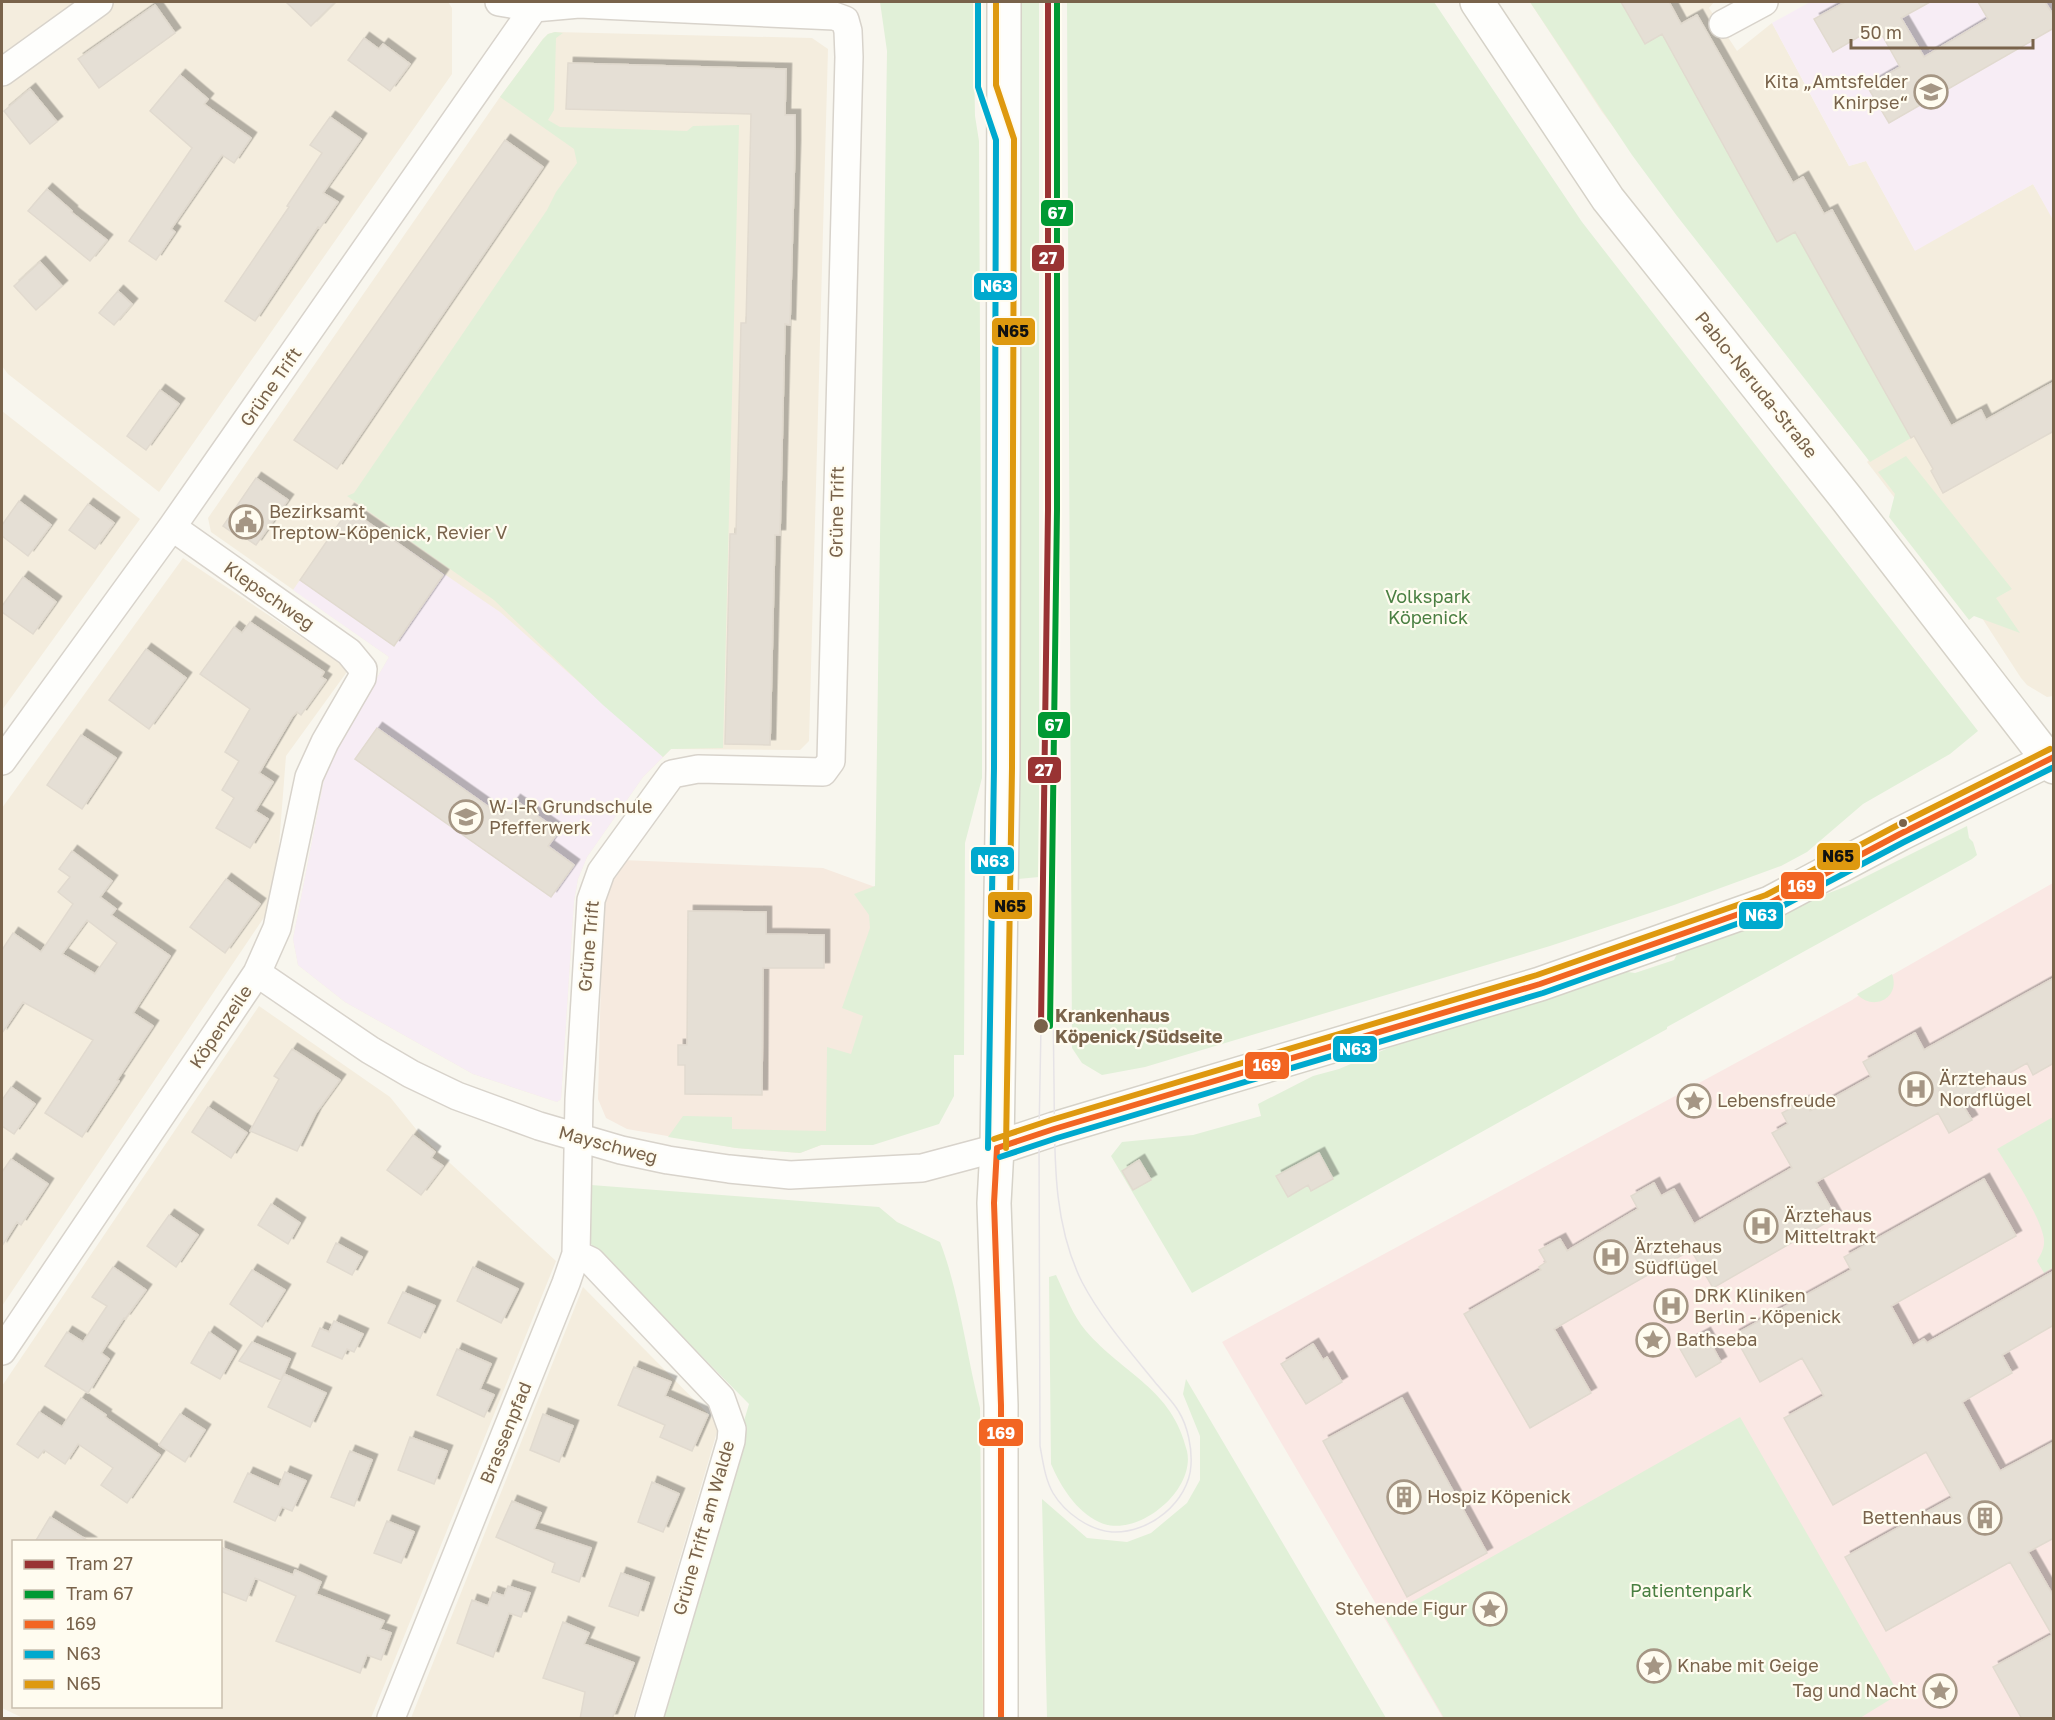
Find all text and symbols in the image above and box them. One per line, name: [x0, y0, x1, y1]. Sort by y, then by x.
scale bar: [1851, 12, 2032, 50]
text: 50 m: [1860, 21, 1902, 43]
place label: Kita „Amtsfelder Knirpse“: [1764, 70, 1908, 113]
school or university icon: Kita „Amtsfelder Knirpse“: [1913, 74, 1949, 110]
line badge: 67: [1040, 199, 1074, 227]
text: 67: [1048, 203, 1067, 223]
line badge: 27: [1031, 244, 1065, 272]
text: 27: [1039, 248, 1058, 268]
line badge: N63: [973, 272, 1018, 301]
text: N63: [980, 276, 1012, 296]
street label: Pablo-Neruda-Straße: [1691, 307, 1823, 462]
line badge: N65: [991, 317, 1036, 346]
text: N65: [997, 321, 1029, 341]
street label: Grüne Trift: [235, 342, 306, 430]
street label: Grüne Trift: [824, 466, 848, 558]
place label: Bezirksamt Treptow-Köpenick, Revier V: [269, 500, 507, 543]
public building icon: Bezirksamt Treptow-Köpenick, Revier V: [228, 504, 264, 540]
street label: Klepschweg: [220, 556, 319, 634]
park label: Volkspark Köpenick: [1385, 585, 1471, 628]
line badge: 67: [1037, 711, 1071, 739]
text: 67: [1045, 715, 1064, 735]
line badge: 27: [1027, 756, 1062, 784]
text: 27: [1035, 760, 1054, 780]
place label: W-I-R Grundschule Pfefferwerk: [489, 795, 652, 838]
school or university icon: W-I-R Grundschule Pfefferwerk: [448, 799, 484, 835]
unlabelled marker: [1897, 817, 1909, 829]
line badge: N65: [1816, 842, 1861, 871]
line badge: N63: [970, 846, 1015, 875]
text: N65: [1822, 846, 1854, 866]
text: N63: [977, 851, 1009, 871]
line badge: 169: [1780, 871, 1825, 900]
text: 169: [1788, 876, 1816, 896]
line badge: N65: [987, 891, 1033, 920]
text: N65: [994, 896, 1026, 916]
street label: Grüne Trift: [573, 899, 603, 993]
line badge: N63: [1738, 901, 1784, 930]
text: N63: [1745, 905, 1777, 925]
street label: Köpenzeile: [184, 981, 256, 1072]
place label: Krankenhaus Köpenick/Südseite: [1055, 1004, 1223, 1047]
marker: Krankenhaus Köpenick/Südseite: [1032, 1017, 1050, 1035]
line badge: N63: [1332, 1035, 1378, 1063]
text: N63: [1339, 1039, 1371, 1059]
line badge: 169: [1244, 1051, 1290, 1080]
text: 169: [1253, 1055, 1281, 1075]
place label: Ärztehaus Nordflügel: [1939, 1067, 2032, 1110]
hospital icon: Ärztehaus Nordflügel: [1898, 1071, 1934, 1107]
place icon: Lebensfreude: [1676, 1083, 1712, 1119]
place label: Lebensfreude: [1717, 1089, 1836, 1111]
street label: Mayschweg: [556, 1120, 660, 1168]
place label: Ärztehaus Mitteltrakt: [1784, 1204, 1876, 1247]
hospital icon: Ärztehaus Mitteltrakt: [1743, 1208, 1779, 1244]
place label: Ärztehaus Südflügel: [1634, 1235, 1722, 1278]
hospital icon: Ärztehaus Südflügel: [1593, 1239, 1629, 1275]
place label: DRK Kliniken Berlin - Köpenick: [1694, 1284, 1841, 1327]
hospital icon: DRK Kliniken Berlin - Köpenick: [1653, 1288, 1689, 1324]
place icon: Bathseba: [1635, 1322, 1671, 1358]
place label: Bathseba: [1676, 1328, 1758, 1350]
street label: Brassenpfad: [475, 1378, 536, 1487]
line badge: 169: [978, 1418, 1024, 1447]
text: 169: [987, 1423, 1015, 1443]
street label: Grüne Trift am Walde: [668, 1438, 739, 1618]
building icon: Hospiz Köpenick: [1386, 1479, 1422, 1515]
place label: Hospiz Köpenick: [1427, 1485, 1571, 1507]
building icon: Bettenhaus: [1967, 1500, 2003, 1536]
place label: Bettenhaus: [1862, 1506, 1962, 1528]
legend: [12, 1540, 222, 1708]
text: Tram 27: [66, 1552, 133, 1574]
park label: Patientenpark: [1630, 1579, 1752, 1601]
text: Tram 67: [66, 1582, 133, 1604]
place icon: Stehende Figur: [1472, 1591, 1508, 1627]
place label: Stehende Figur: [1335, 1597, 1467, 1619]
text: 169: [66, 1612, 97, 1634]
text: N63: [66, 1642, 101, 1664]
place icon: Knabe mit Geige: [1636, 1648, 1672, 1684]
place label: Knabe mit Geige: [1677, 1654, 1819, 1676]
text: N65: [66, 1672, 101, 1694]
place icon: Tag und Nacht: [1922, 1673, 1958, 1709]
place label: Tag und Nacht: [1792, 1679, 1917, 1701]

